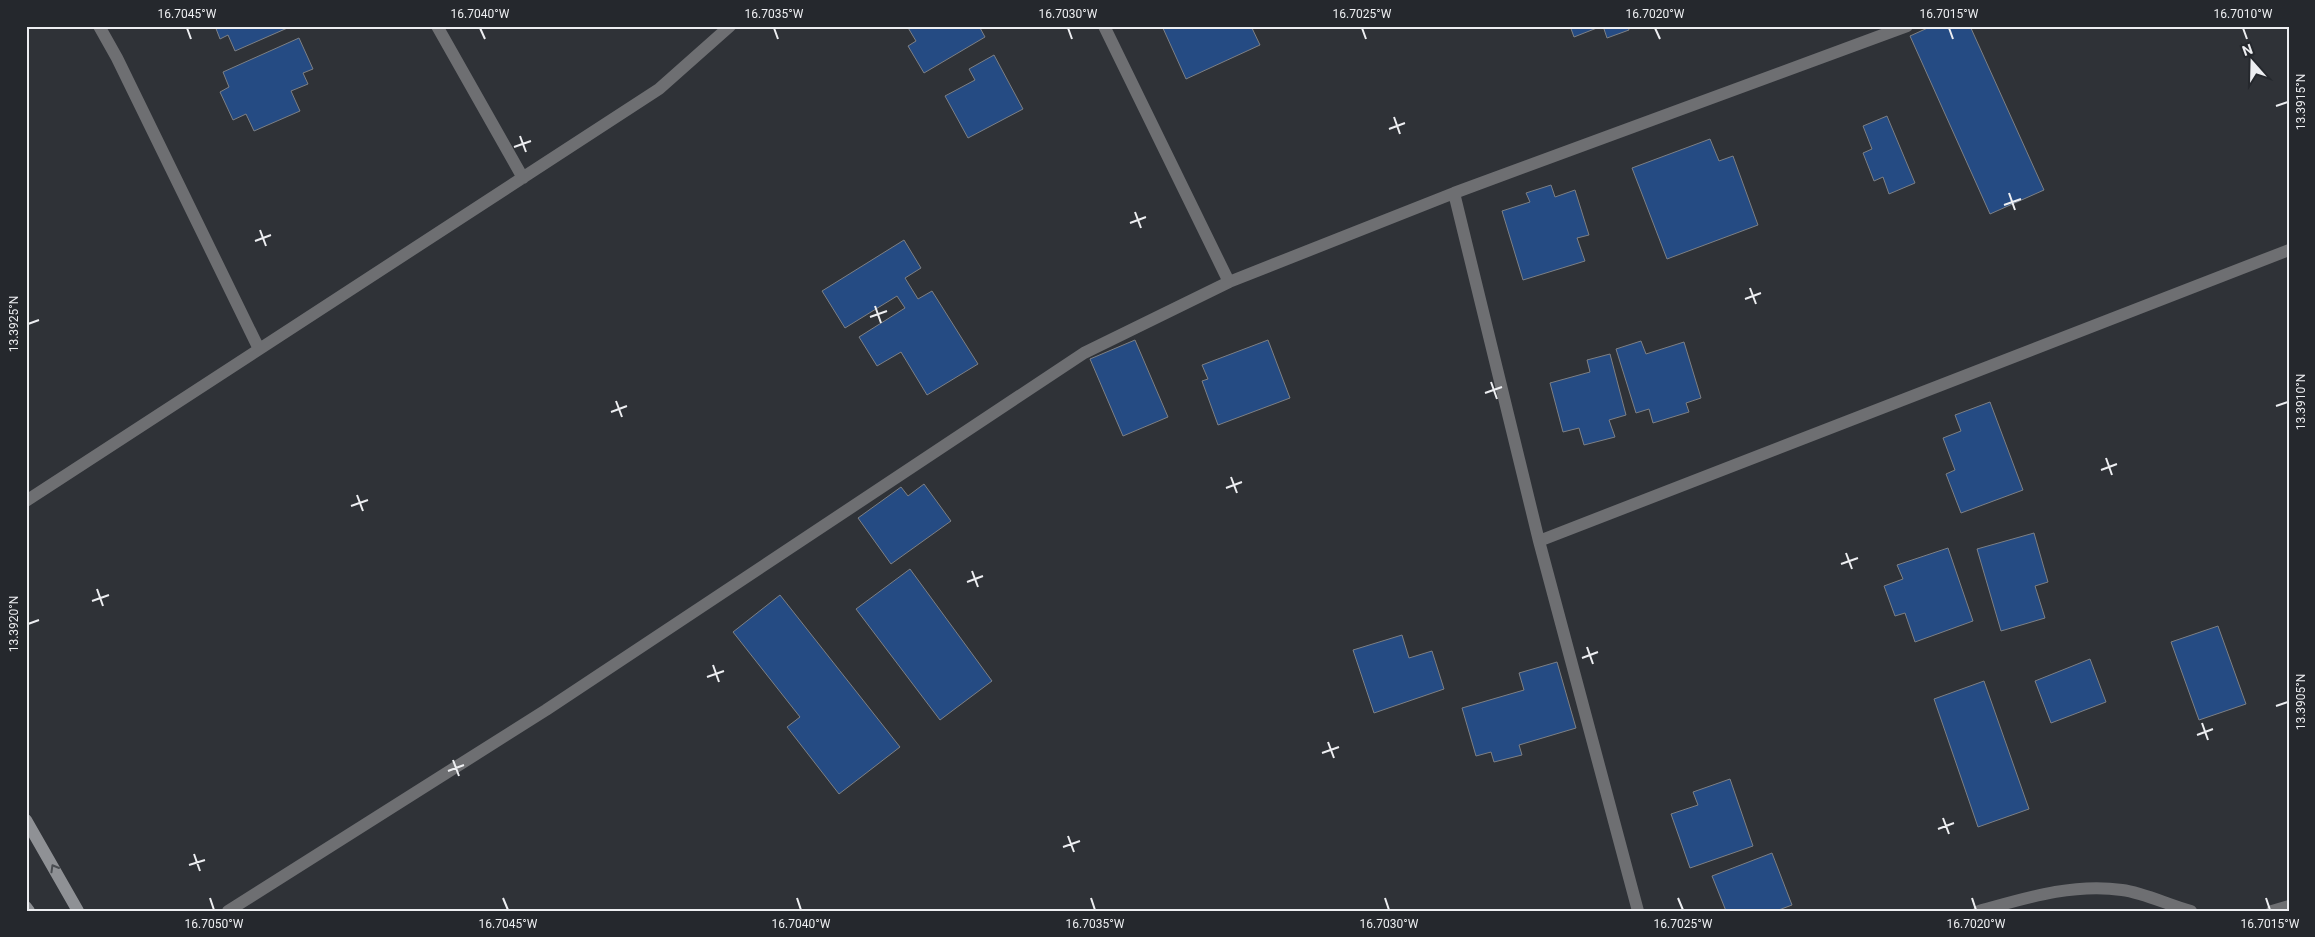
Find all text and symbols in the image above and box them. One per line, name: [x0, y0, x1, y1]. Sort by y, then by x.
text: 16.7045°W: [158, 7, 217, 21]
text: 16.7040°W: [451, 7, 510, 21]
text: 16.7035°W: [745, 7, 804, 21]
text: 16.7030°W: [1039, 7, 1098, 21]
text: 16.7025°W: [1333, 7, 1392, 21]
text: 16.7020°W: [1626, 7, 1685, 21]
text: 16.7015°W: [1920, 7, 1979, 21]
text: 16.7010°W: [2214, 7, 2273, 21]
north arrow: [2228, 38, 2278, 88]
text: N: [2240, 41, 2255, 59]
text: 13.3915°N: [2294, 74, 2308, 130]
text: 13.3925°N: [7, 296, 21, 352]
text: 13.3910°N: [2294, 374, 2308, 430]
text: 13.3920°N: [7, 596, 21, 652]
text: 13.3905°N: [2294, 674, 2308, 730]
one-way arrow: [50, 865, 60, 874]
text: 16.7050°W: [185, 917, 244, 931]
text: 16.7045°W: [479, 917, 538, 931]
text: 16.7040°W: [772, 917, 831, 931]
text: 16.7035°W: [1066, 917, 1125, 931]
text: 16.7030°W: [1360, 917, 1419, 931]
text: 16.7025°W: [1654, 917, 1713, 931]
text: 16.7020°W: [1947, 917, 2006, 931]
text: 16.7015°W: [2241, 917, 2300, 931]

